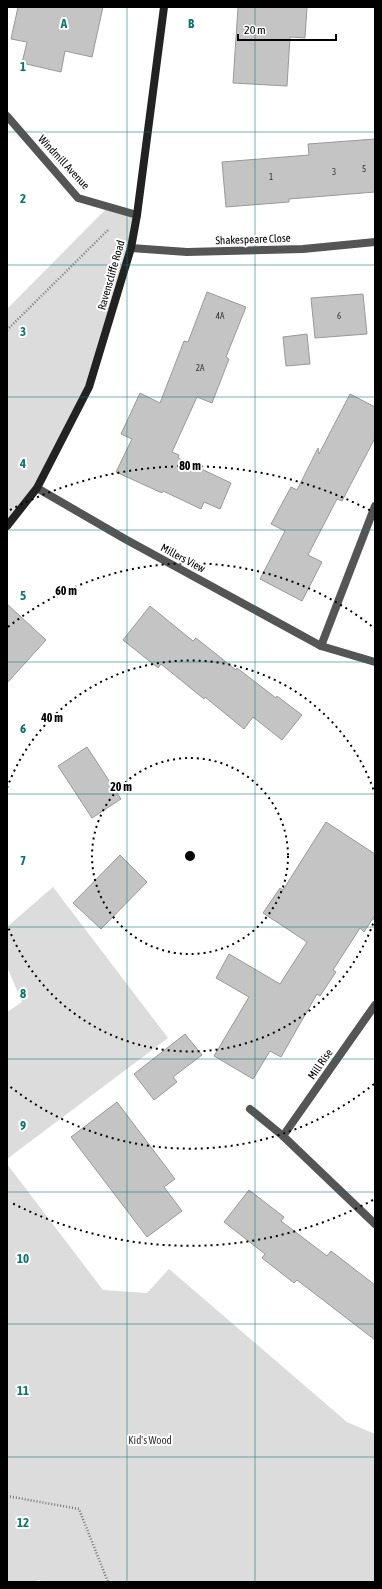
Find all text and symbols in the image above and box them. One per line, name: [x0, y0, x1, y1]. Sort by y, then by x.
text: A: [60, 16, 68, 31]
text: B: [188, 16, 195, 31]
scale bar: [238, 16, 336, 42]
text: 20 m: [244, 23, 266, 37]
text: 1: [20, 59, 26, 74]
street label: Windmill Avenue: [36, 133, 92, 191]
house number: 5: [362, 164, 366, 174]
house number: 3: [332, 167, 336, 177]
house number: 1: [269, 172, 273, 182]
text: 2: [20, 191, 26, 206]
street label: Shakespeare Close: [215, 232, 291, 246]
street label: Ravenscliffe Road: [95, 239, 127, 311]
house number: 4A: [216, 311, 225, 321]
house number: 6: [337, 311, 341, 321]
text: 3: [20, 324, 26, 339]
house number: 2A: [196, 363, 205, 373]
text: 4: [19, 456, 26, 471]
text: 80 m: [179, 459, 201, 473]
street label: Millers View: [159, 541, 208, 575]
text: 60 m: [55, 584, 77, 598]
text: 5: [20, 588, 26, 603]
text: 40 m: [40, 711, 63, 725]
text: 6: [20, 721, 26, 736]
text: 20 m: [110, 780, 132, 794]
centre of rings: [183, 849, 197, 863]
text: 7: [20, 853, 26, 868]
text: 8: [20, 986, 26, 1001]
street label: Mill Rise: [305, 1047, 335, 1081]
text: 9: [20, 1118, 26, 1133]
text: 10: [17, 1251, 29, 1266]
text: 11: [17, 1383, 29, 1398]
park label: Kid's Wood: [128, 1434, 172, 1446]
text: 12: [17, 1515, 29, 1530]

